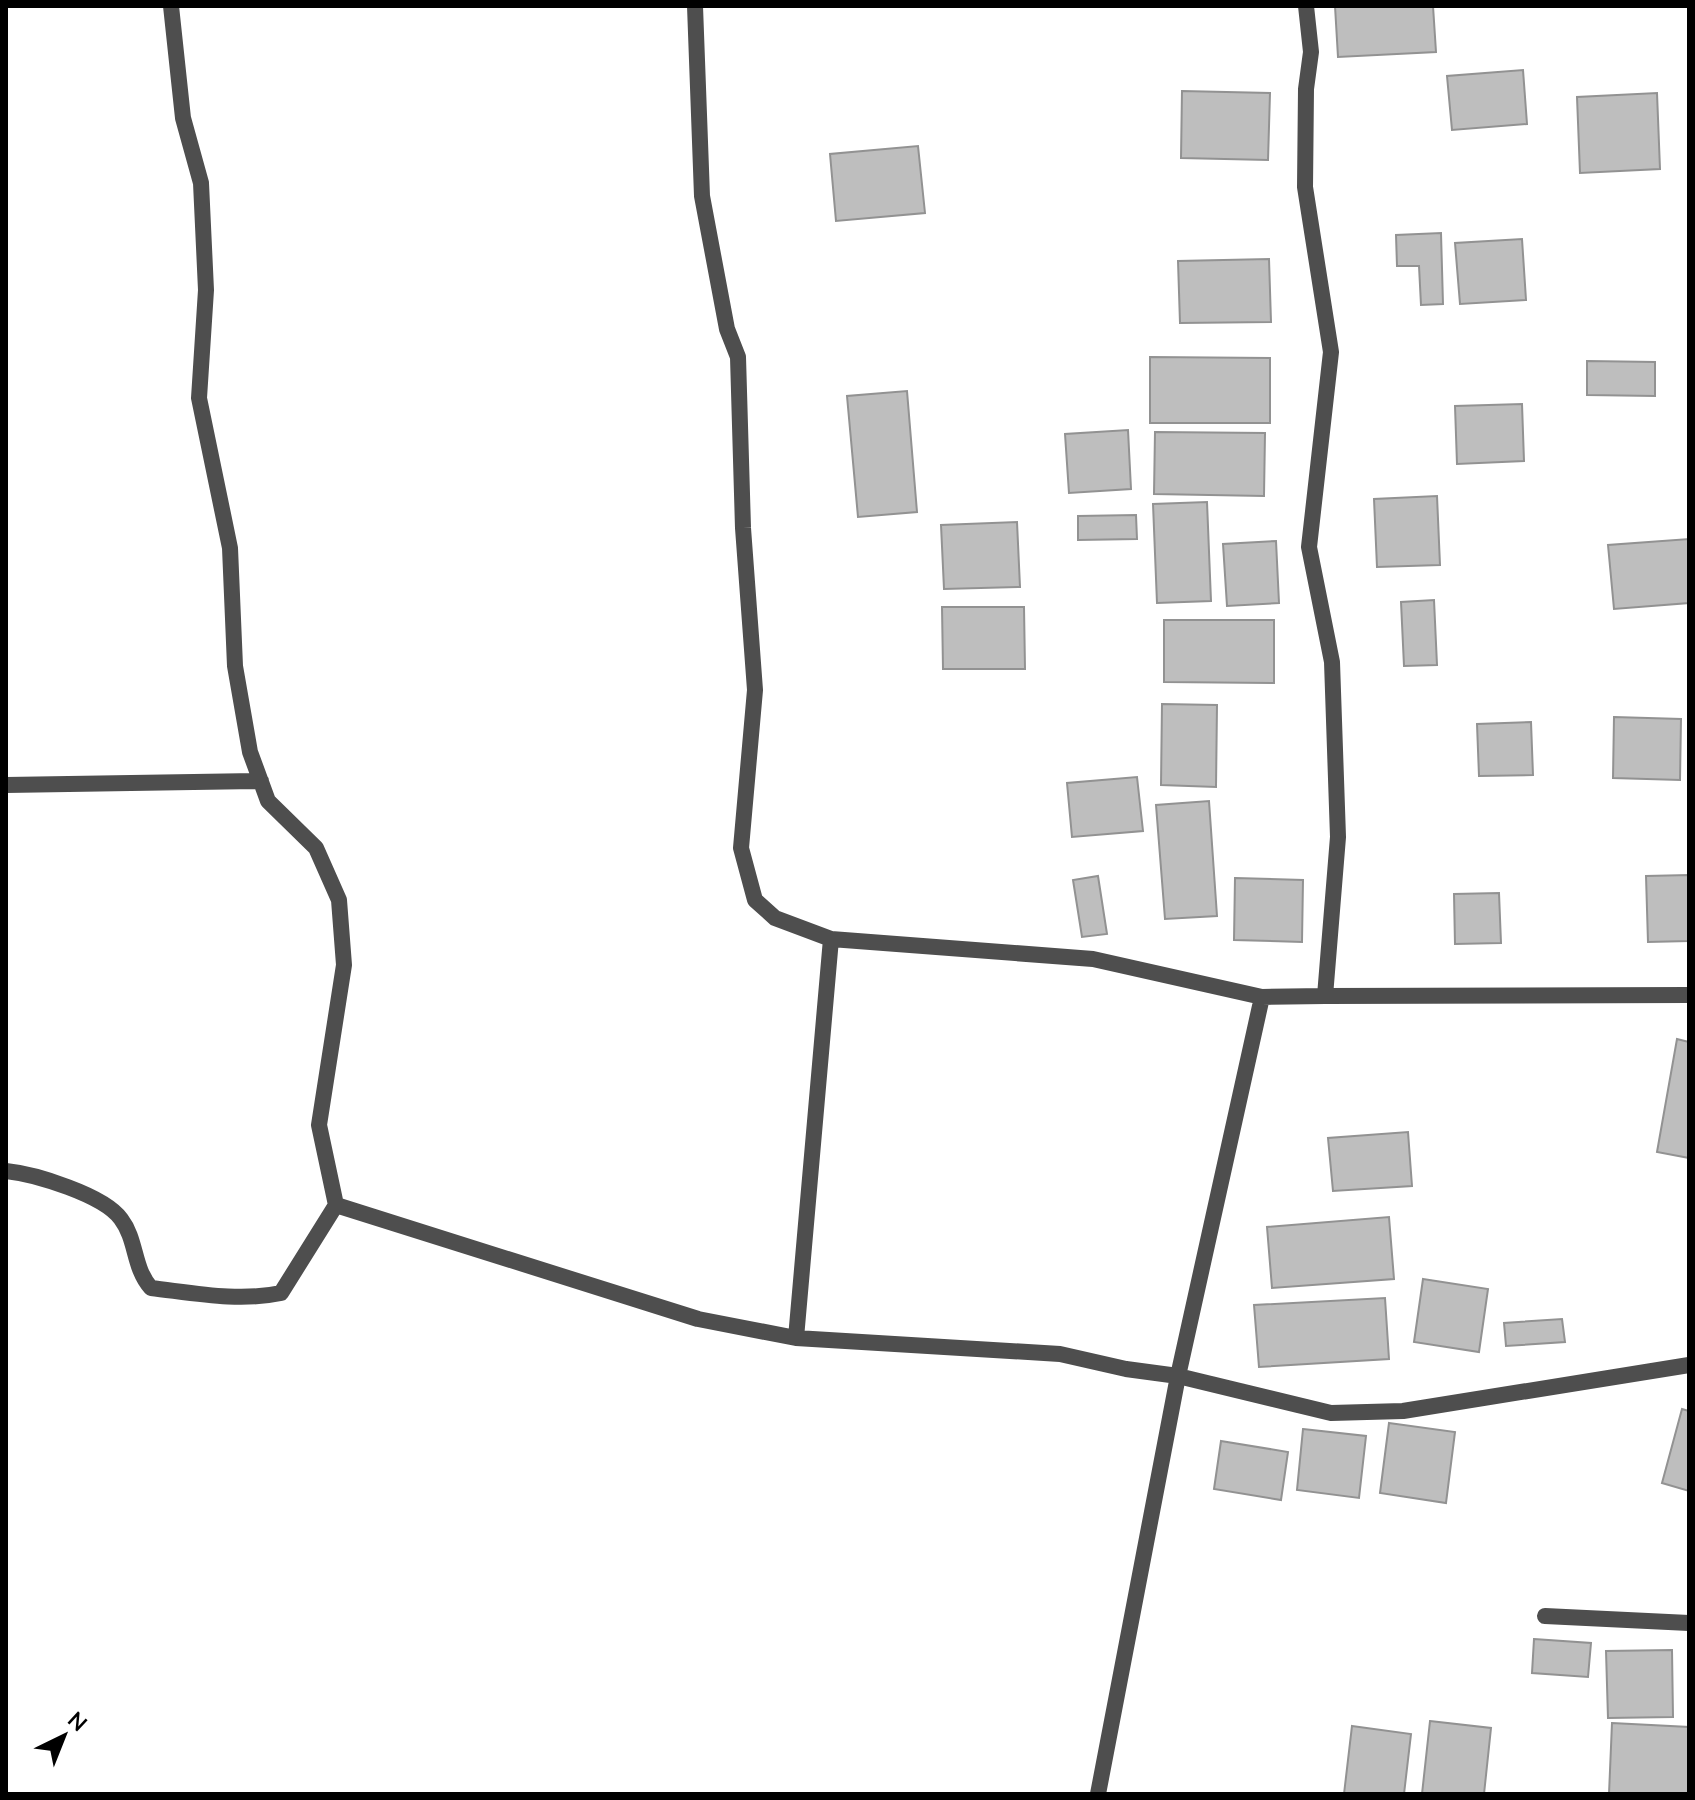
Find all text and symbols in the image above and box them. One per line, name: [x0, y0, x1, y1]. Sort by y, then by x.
north arrow: [24, 1696, 104, 1776]
text: N: [61, 1706, 93, 1739]

